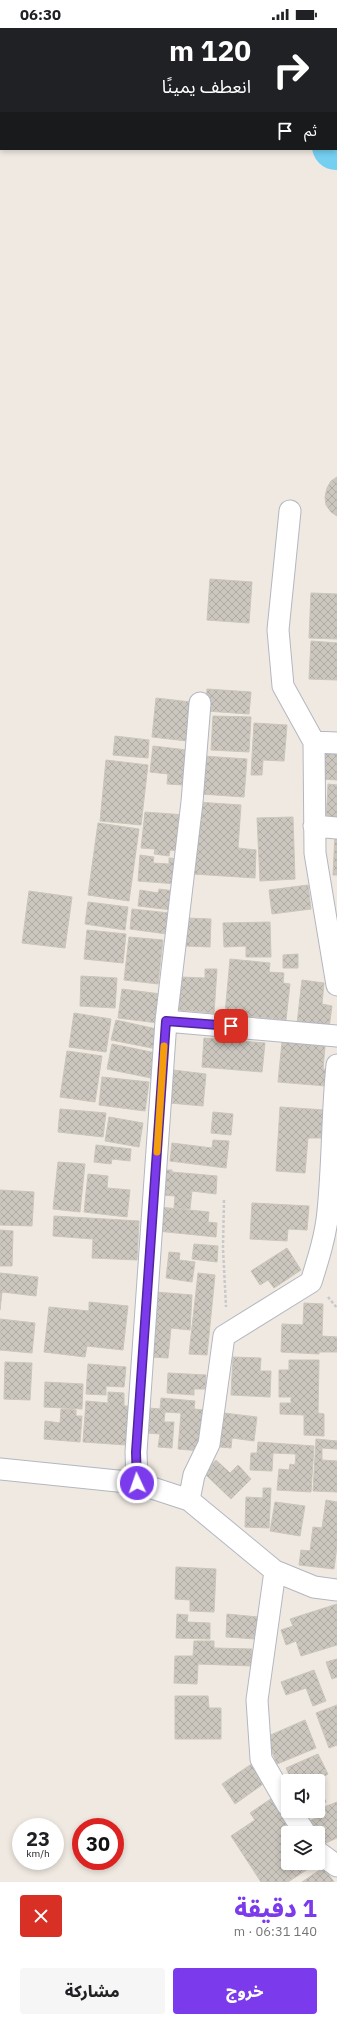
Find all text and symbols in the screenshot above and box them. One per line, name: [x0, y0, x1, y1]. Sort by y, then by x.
text: 06:30: [20, 5, 61, 24]
text: 120 m: [169, 32, 251, 69]
icon: right: [265, 44, 317, 96]
text: انعطف يمينًا: [162, 75, 251, 98]
icon: arrive: [274, 120, 296, 142]
text: ثم: [304, 121, 317, 140]
pin: [214, 1009, 248, 1043]
icon: arrive: [220, 1015, 242, 1037]
position arrow: [116, 1462, 158, 1504]
map controls: [281, 1774, 325, 1870]
button: sound: [281, 1774, 325, 1818]
speed limit sign: 30: [72, 1818, 124, 1870]
text: 23: [26, 1825, 50, 1852]
button: layers: [281, 1826, 325, 1870]
text: km/h: [26, 1847, 50, 1860]
text: 1 دقيقة: [234, 1892, 317, 1924]
button: close: [20, 1895, 62, 1937]
text: 140 m · 06:31: [234, 1923, 317, 1940]
button: مشاركة: [20, 1968, 165, 2014]
button: خروج: [173, 1968, 317, 2014]

